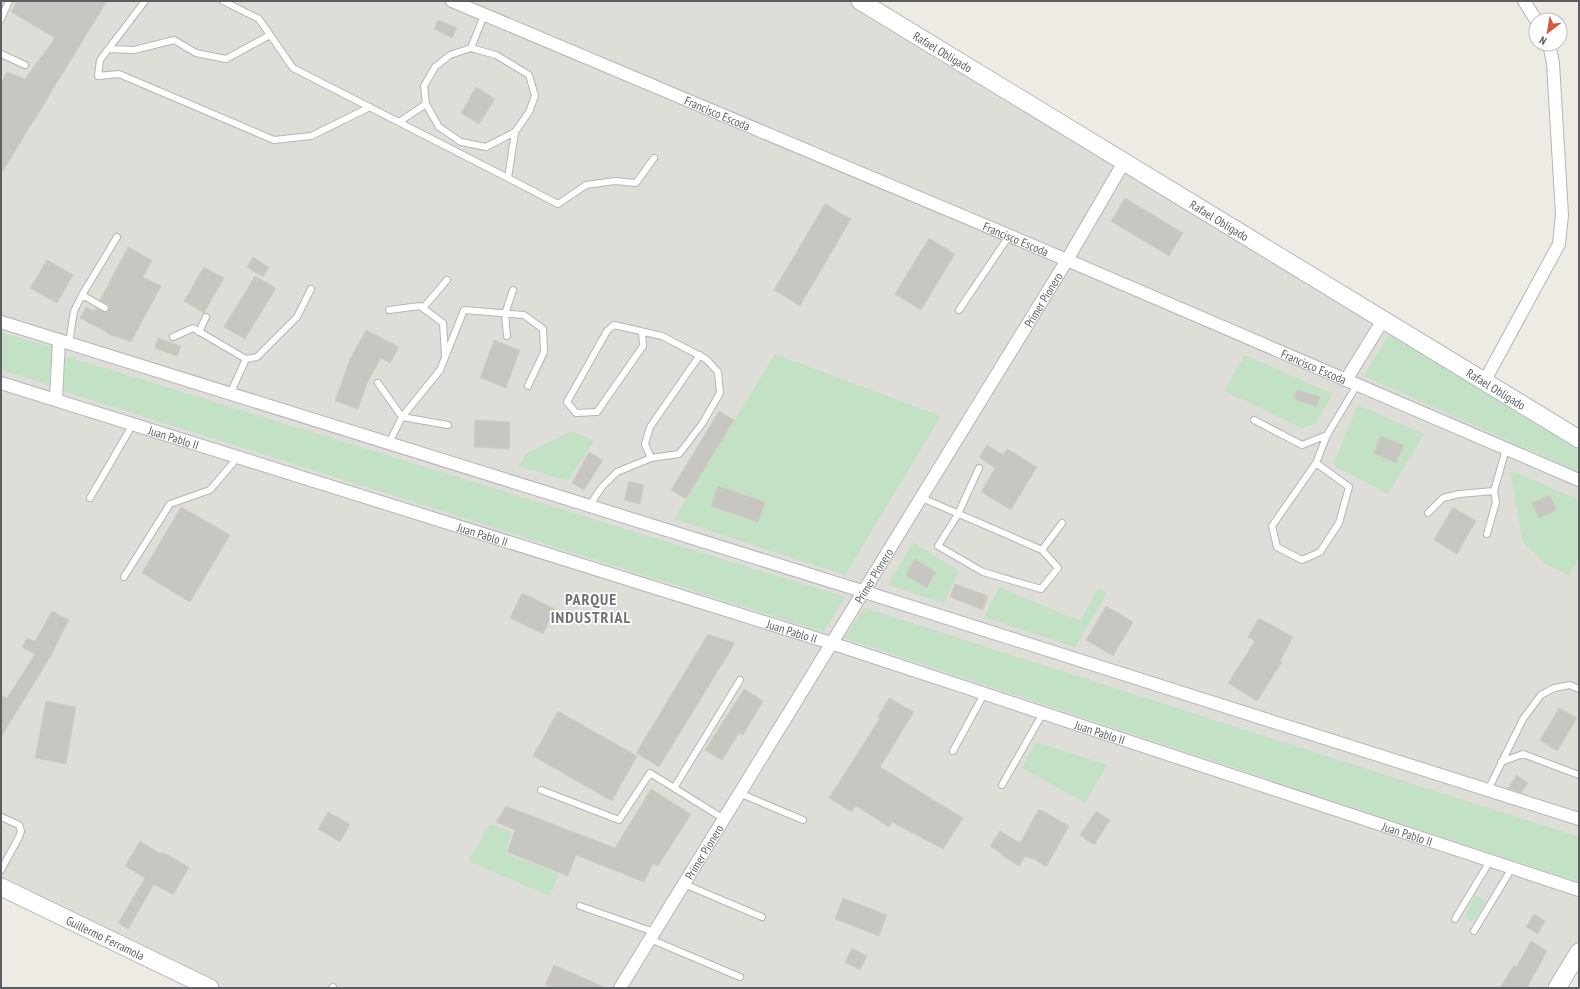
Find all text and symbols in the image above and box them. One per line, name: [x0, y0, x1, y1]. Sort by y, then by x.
north arrow: [1528, 12, 1568, 52]
street label: Rafael Obligado: [911, 28, 975, 75]
text: N: [1537, 33, 1549, 48]
street label: Francisco Escoda: [682, 92, 753, 133]
street label: Rafael Obligado: [1187, 196, 1252, 244]
street label: Francisco Escoda: [981, 218, 1051, 259]
street label: Primer Pionero: [1020, 269, 1065, 330]
street label: Francisco Escoda: [1279, 345, 1349, 387]
street label: Rafael Obligado: [1464, 365, 1528, 412]
street label: Juan Pablo II: [146, 422, 201, 452]
street label: Juan Pablo II: [455, 519, 510, 549]
street label: Primer Pionero: [851, 545, 896, 606]
district label: PARQUE INDUSTRIAL: [551, 589, 631, 627]
street label: Juan Pablo II: [764, 616, 819, 646]
street label: Juan Pablo II: [1072, 716, 1127, 747]
street label: Juan Pablo II: [1380, 818, 1435, 849]
street label: Primer Pionero: [681, 821, 726, 882]
street label: Guillermo Ferramola: [64, 912, 147, 963]

